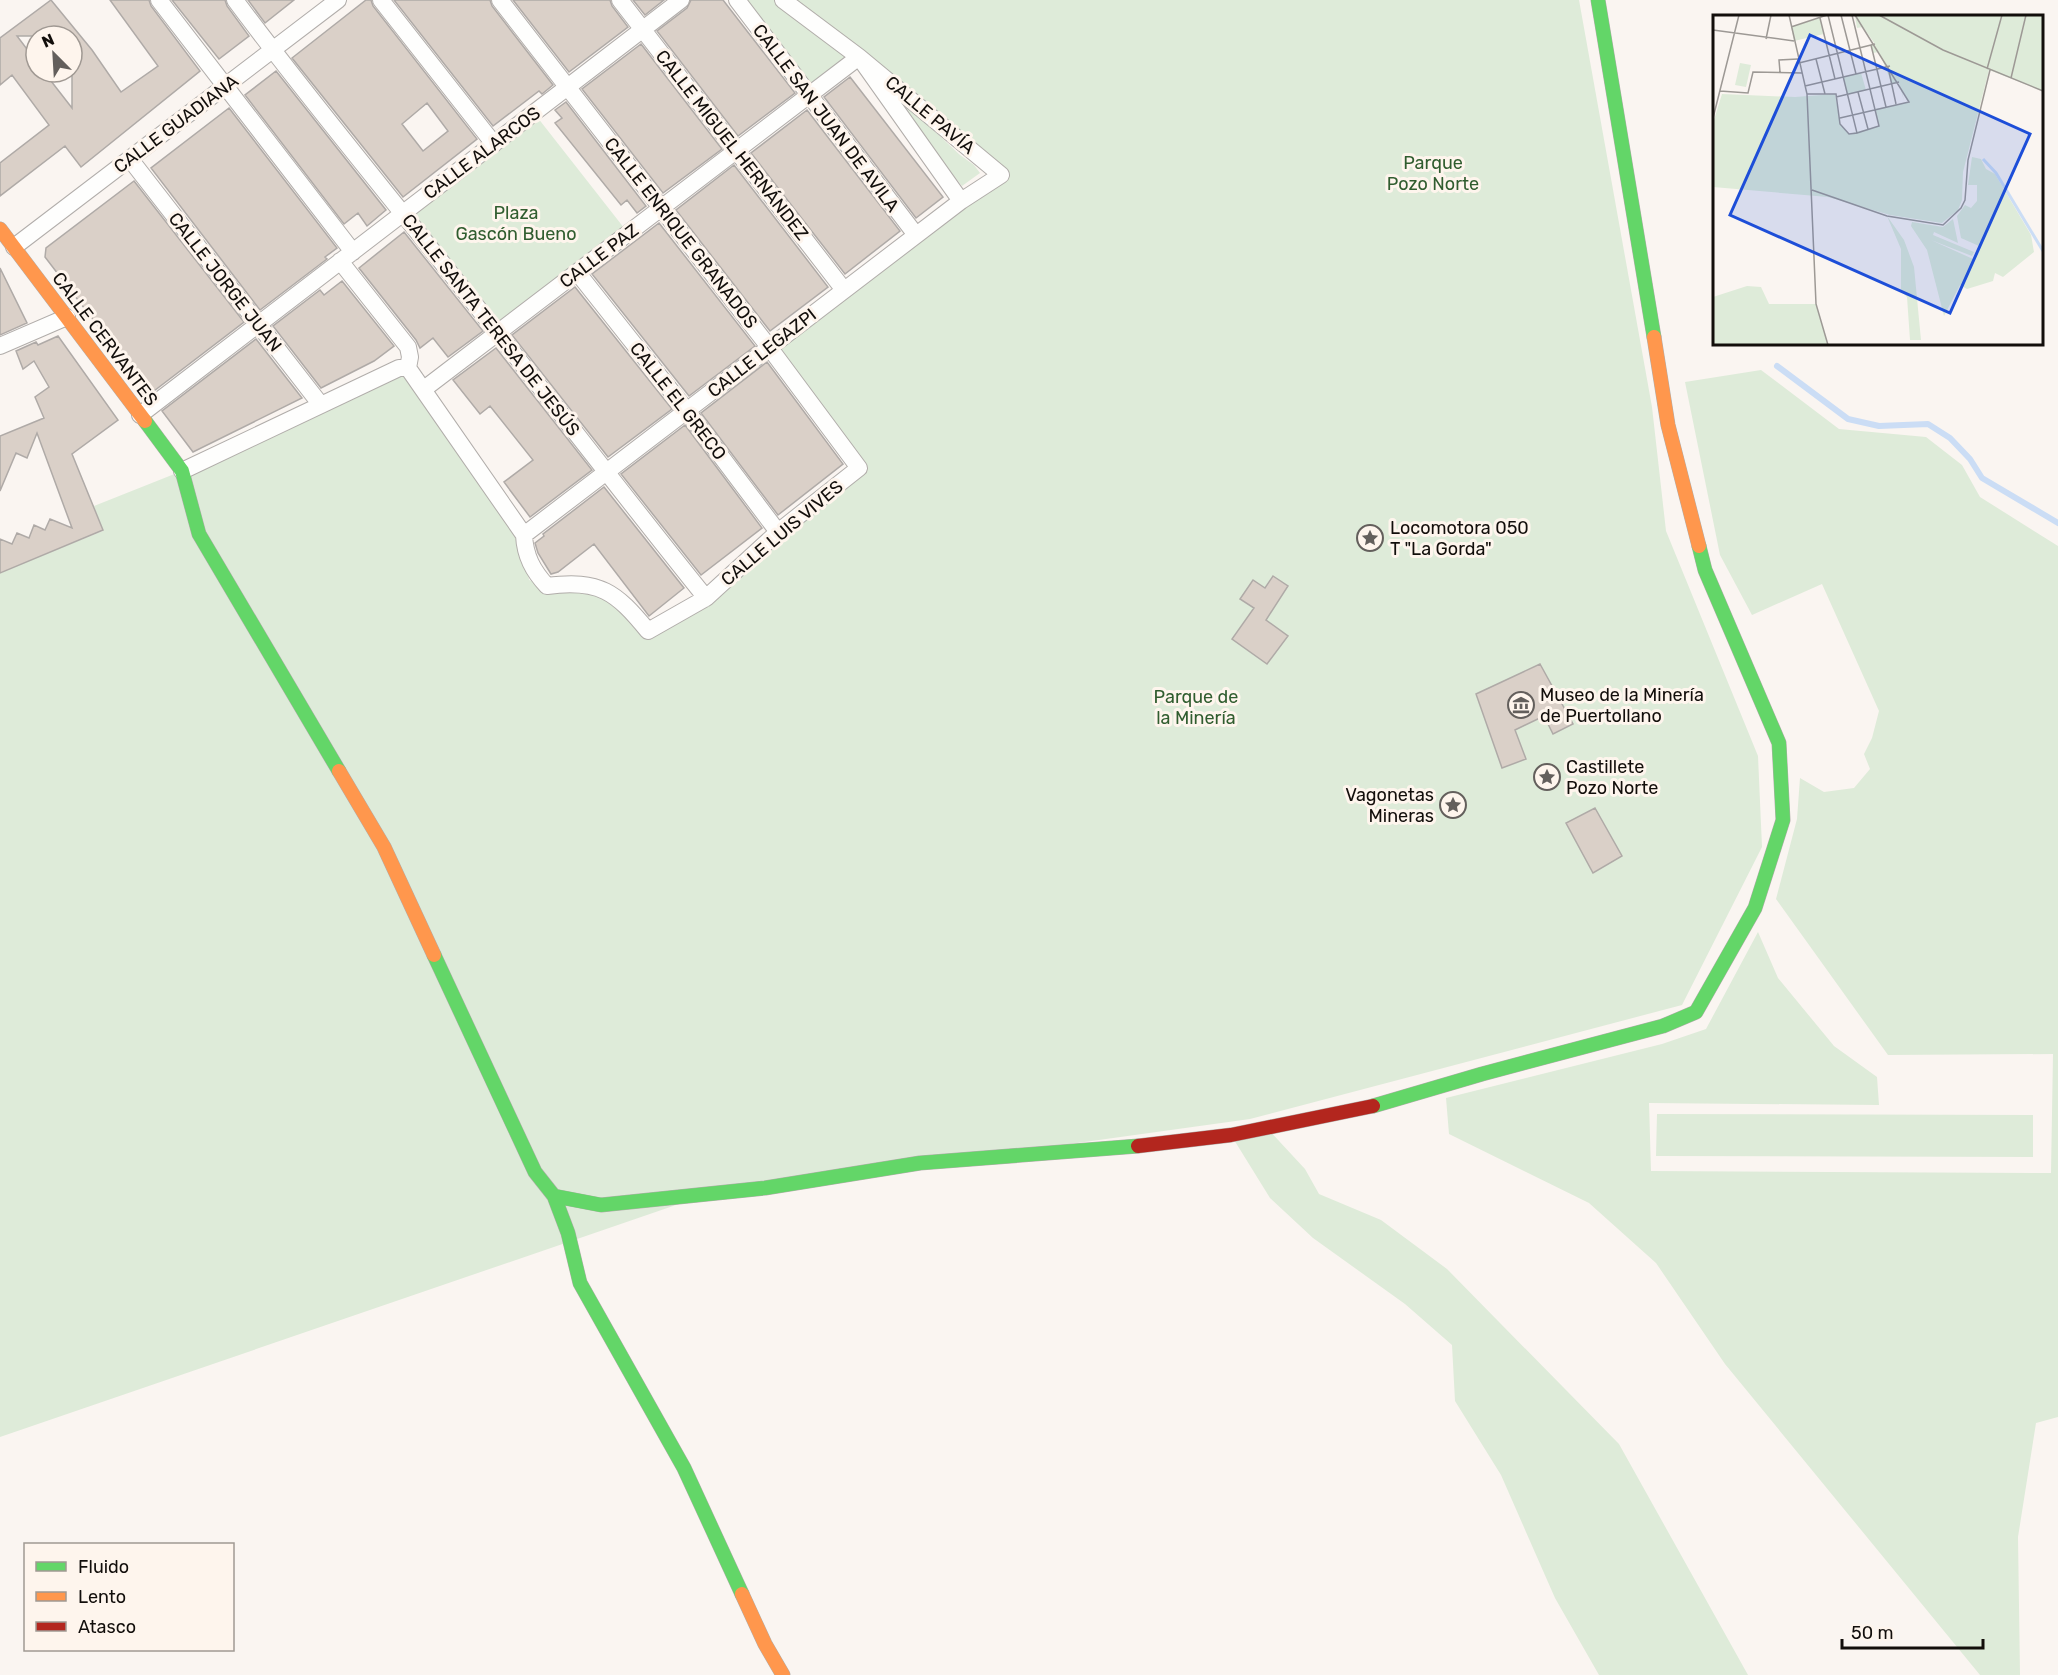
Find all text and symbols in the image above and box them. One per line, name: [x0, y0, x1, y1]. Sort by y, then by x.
inset map: [1713, 15, 2043, 345]
street label: CALLE SAN JUAN DE AVILA: [748, 20, 904, 216]
north arrow: [24, 24, 84, 84]
text: N: [39, 30, 57, 52]
street label: CALLE MIGUEL HERNÁNDEZ: [651, 46, 813, 245]
street label: CALLE GUADIANA: [109, 70, 243, 178]
street label: CALLE PAVÍA: [881, 71, 979, 159]
street label: CALLE ALARCOS: [419, 102, 545, 204]
street label: CALLE ENRIQUE GRANADOS: [600, 133, 762, 333]
park label: Parque Pozo Norte: [1387, 152, 1479, 195]
park label: Plaza Gascón Bueno: [455, 202, 577, 245]
street label: CALLE JORGE JUAN: [164, 208, 286, 356]
street label: CALLE SANTA TERESA DE JESÚS: [397, 210, 585, 440]
street label: CALLE PAZ: [555, 219, 643, 293]
street label: CALLE CERVANTES: [48, 268, 162, 410]
street label: CALLE LEGAZPI: [703, 304, 821, 402]
street label: CALLE EL GRECO: [625, 338, 731, 464]
street label: CALLE LUIS VIVES: [716, 476, 848, 590]
place label: Locomotora 050 T "La Gorda": [1390, 517, 1529, 560]
place icon: Locomotora 050 T "La Gorda": [1355, 523, 1385, 553]
place label: Museo de la Minería de Puertollano: [1540, 684, 1704, 727]
park label: Parque de la Minería: [1154, 686, 1238, 729]
museum icon: Museo de la Minería de Puertollano: [1506, 690, 1536, 720]
place label: Castillete Pozo Norte: [1566, 756, 1658, 799]
place icon: Castillete Pozo Norte: [1532, 762, 1562, 792]
place label: Vagonetas Mineras: [1345, 784, 1434, 827]
place icon: Vagonetas Mineras: [1438, 790, 1468, 820]
legend: [24, 1543, 234, 1651]
text: Fluido: [78, 1556, 129, 1578]
text: Lento: [78, 1586, 126, 1608]
scale bar: [1842, 1612, 1983, 1650]
text: Atasco: [78, 1616, 136, 1638]
text: 50 m: [1851, 1622, 1894, 1644]

